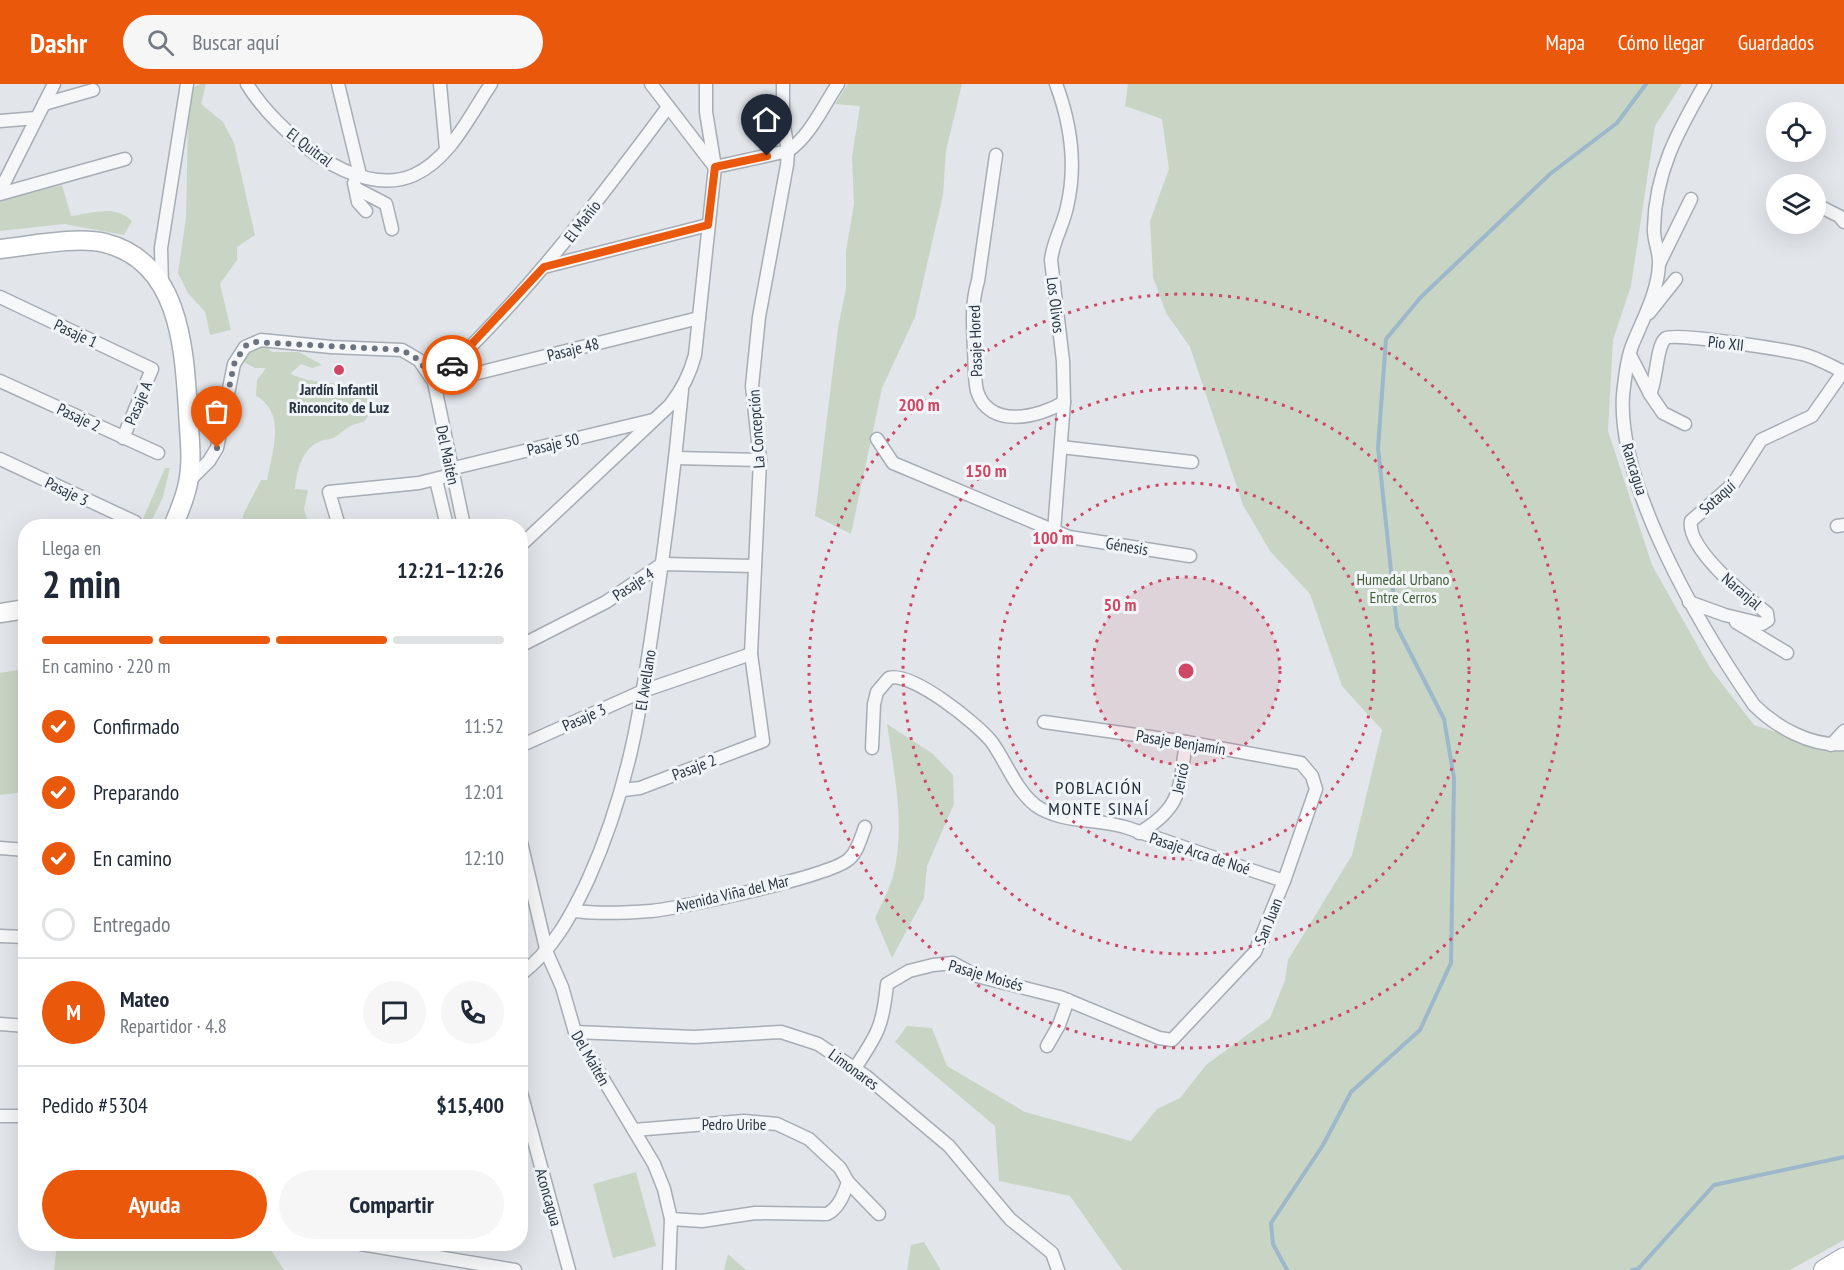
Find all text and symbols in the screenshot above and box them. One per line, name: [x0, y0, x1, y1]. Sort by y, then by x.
search box: [123, 15, 543, 69]
text: Dashr: [30, 24, 87, 61]
icon: search: [144, 26, 177, 59]
text: Buscar aquí: [192, 28, 279, 56]
text: Mapa: [1546, 29, 1585, 56]
text: Cómo llegar: [1618, 29, 1705, 56]
text: Guardados: [1738, 29, 1814, 56]
pin: [741, 94, 792, 156]
map controls: [1766, 102, 1826, 234]
button: locate: [1766, 102, 1826, 162]
icon: home: [750, 103, 783, 136]
street label: El Quitral: [283, 123, 337, 171]
button: layers: [1766, 174, 1826, 234]
street label: El Mañío: [559, 196, 605, 246]
street label: Los Olivos: [1043, 276, 1069, 334]
street label: Pasaje Hored: [964, 305, 986, 377]
street label: Pasaje 1: [51, 314, 101, 352]
street label: Pio XII: [1707, 331, 1745, 355]
street label: Pasaje 48: [545, 333, 601, 365]
courier: [422, 335, 482, 395]
icon: car: [436, 349, 469, 382]
marker: Jardín Infantil Rinconcito de Luz: [332, 363, 346, 377]
street label: Pasaje A: [120, 378, 156, 428]
place label: Jardín Infantil Rinconcito de Luz: [289, 379, 389, 417]
pin: [191, 386, 242, 448]
street label: La Concepción: [743, 389, 769, 469]
text: 200 m: [898, 393, 940, 416]
icon: bag: [200, 395, 233, 428]
street label: Pasaje 2: [54, 398, 104, 436]
street label: Del Maitén: [432, 424, 464, 486]
street label: Pasaje 50: [525, 428, 581, 460]
street label: Rancagua: [1618, 441, 1652, 497]
text: 150 m: [965, 459, 1007, 482]
street label: Pasaje 3: [42, 472, 92, 510]
street label: Sotaquí: [1695, 475, 1740, 518]
text: 100 m: [1032, 526, 1074, 549]
street label: Génesis: [1104, 533, 1150, 559]
text: Llega en: [42, 535, 101, 561]
text: 12:21–12:26: [397, 556, 504, 584]
text: 2 min: [42, 558, 121, 609]
street label: Pasaje 4: [608, 563, 658, 605]
street label: Naranjal: [1718, 568, 1766, 614]
park label: Humedal Urbano Entre Cerros: [1357, 569, 1450, 607]
text: 50 m: [1104, 593, 1136, 616]
street label: El Avellano: [630, 648, 660, 712]
text: En camino · 220 m: [42, 653, 171, 679]
centre of rings: [1176, 661, 1196, 681]
street label: Pasaje 3: [559, 699, 609, 735]
icon: check: [42, 710, 75, 743]
text: Confirmado: [93, 712, 179, 740]
text: 11:52: [464, 713, 504, 739]
street label: Pasaje Benjamín: [1135, 725, 1227, 759]
street label: Pasaje 2: [669, 749, 719, 785]
street label: Jericó: [1167, 761, 1193, 796]
icon: check: [42, 776, 75, 809]
district label: POBLACIÓN MONTE SINAÍ: [1048, 776, 1150, 820]
text: Preparando: [93, 778, 179, 806]
text: 12:01: [464, 779, 504, 805]
street label: Pasaje Arca de Noé: [1147, 827, 1253, 879]
icon: check: [42, 842, 75, 875]
text: En camino: [93, 844, 172, 872]
text: 12:10: [464, 845, 504, 871]
street label: Avenida Viña del Mar: [673, 870, 791, 916]
street label: San Juan: [1250, 895, 1286, 947]
text: Entregado: [93, 910, 170, 938]
street label: Pasaje Moisés: [947, 955, 1025, 995]
button: chat: [363, 981, 426, 1044]
button: phone: [441, 981, 504, 1044]
text: Mateo: [120, 985, 169, 1013]
text: M: [66, 998, 81, 1026]
text: Repartidor · 4.8: [120, 1013, 227, 1039]
street label: Del Maitén: [567, 1027, 615, 1089]
street label: Limonares: [825, 1044, 883, 1094]
text: Pedido #5304: [42, 1091, 148, 1119]
text: $15,400: [436, 1091, 504, 1119]
street label: Pedro Uribe: [702, 1114, 766, 1134]
street label: Aconcagua: [531, 1166, 567, 1228]
button: Ayuda: [42, 1170, 267, 1239]
button: Compartir: [279, 1170, 504, 1239]

